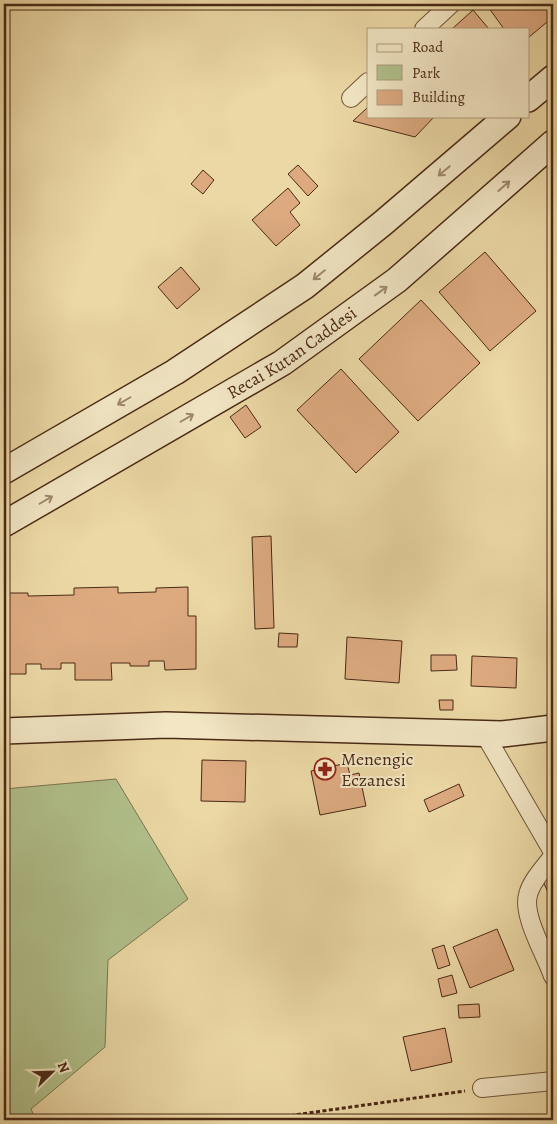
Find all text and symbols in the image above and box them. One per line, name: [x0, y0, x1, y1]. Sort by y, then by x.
legend: [367, 28, 530, 118]
text: Road: [412, 37, 444, 57]
text: Park: [412, 63, 441, 83]
text: Building: [412, 87, 465, 107]
one-way arrow: [438, 165, 451, 176]
one-way arrow: [498, 180, 511, 191]
one-way arrow: [313, 269, 326, 280]
one-way arrow: [374, 286, 388, 296]
street label: Recai Kutan Caddesi: [223, 301, 361, 404]
one-way arrow: [117, 396, 132, 406]
one-way arrow: [179, 413, 193, 423]
one-way arrow: [38, 494, 53, 504]
place label: Menengic Eczanesi: [341, 747, 413, 792]
pharmacy icon: Menengic Eczanesi: [313, 757, 337, 781]
north arrow: [28, 1046, 78, 1096]
text: N: [53, 1059, 74, 1076]

